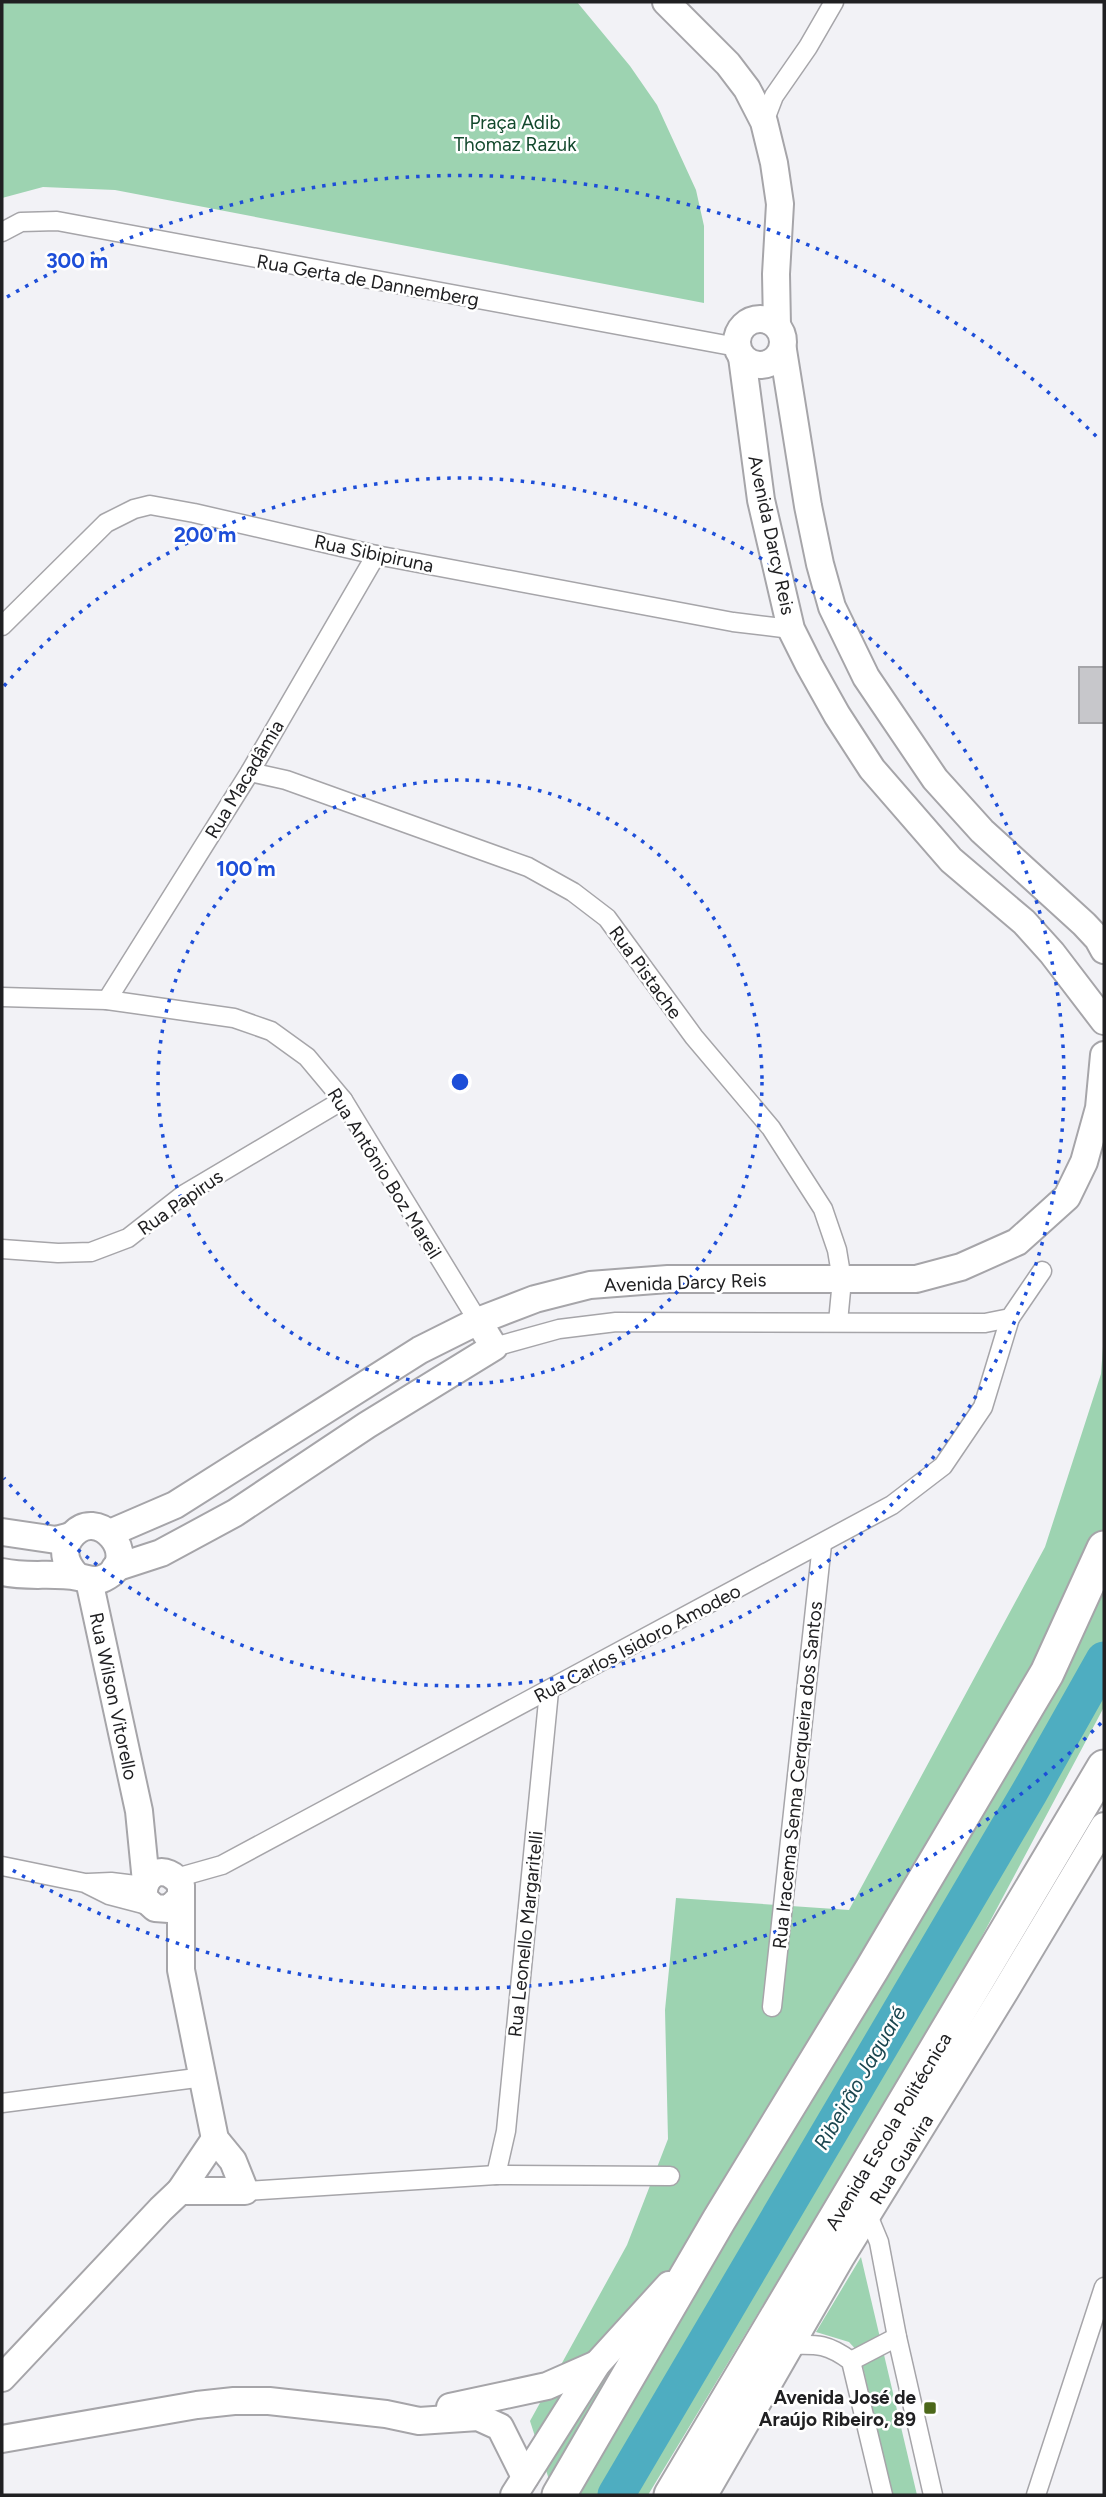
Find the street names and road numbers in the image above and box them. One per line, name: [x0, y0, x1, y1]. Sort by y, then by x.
street label: Rua Gerta de Dannemberg: [255, 250, 481, 311]
street label: Avenida Darcy Reis: [743, 453, 800, 617]
street label: Rua Sibipiruna: [312, 530, 436, 577]
street label: Rua Macadâmia: [200, 716, 289, 842]
street label: Rua Pistache: [604, 921, 687, 1023]
street label: Rua Antônio Boz Mareil: [323, 1084, 447, 1263]
street label: Rua Papirus: [133, 1165, 228, 1240]
street label: Avenida Darcy Reis: [603, 1268, 767, 1297]
street label: Rua Carlos Isidoro Amodeo: [530, 1579, 744, 1708]
street label: Rua Iracema Senna Cerqueira dos Santos: [768, 1600, 827, 1950]
street label: Rua Wilson Vitorello: [85, 1610, 143, 1782]
street label: Rua Leonello Margaritelli: [503, 1830, 548, 2038]
street label: Avenida Escola Politécnica: [820, 2028, 957, 2234]
street label: Rua Guavira: [865, 2110, 938, 2209]

